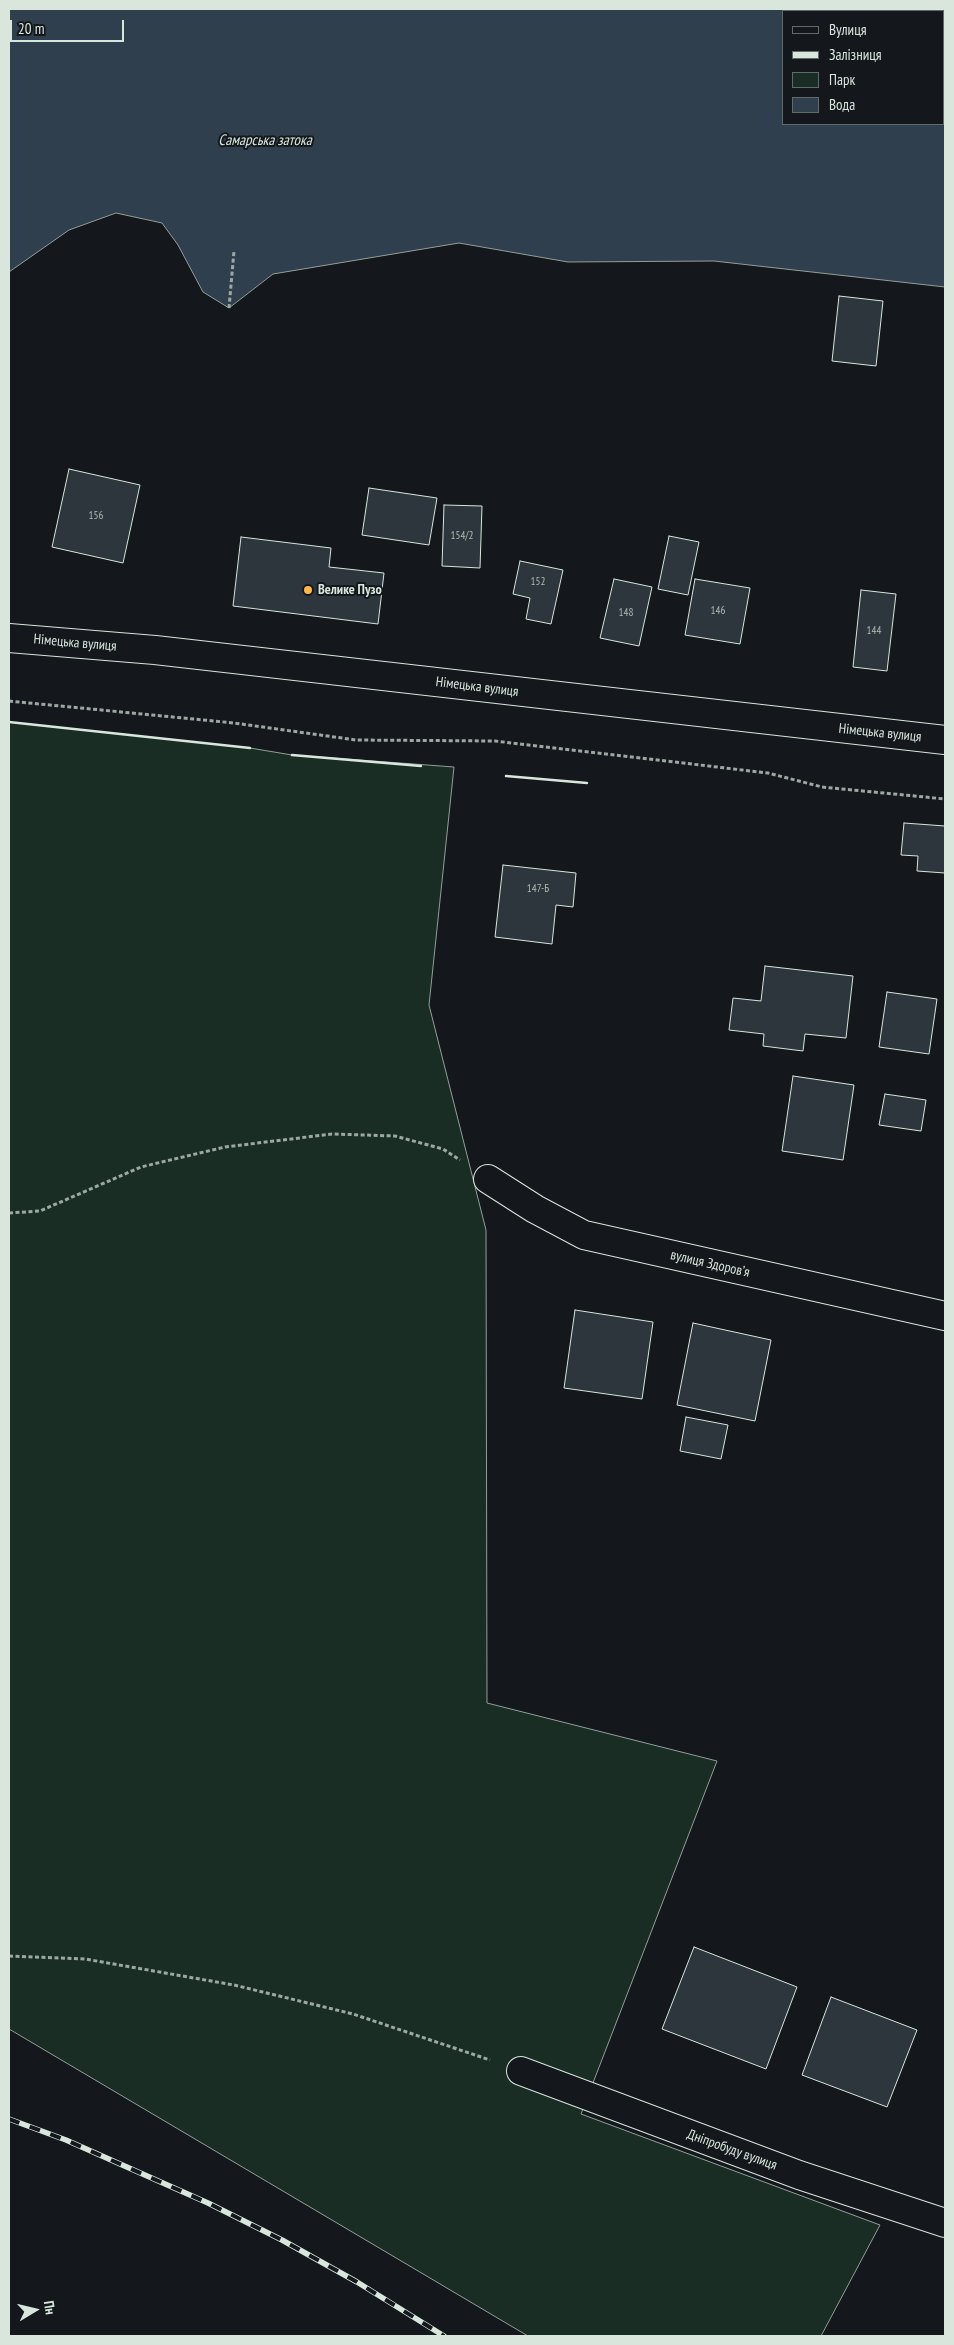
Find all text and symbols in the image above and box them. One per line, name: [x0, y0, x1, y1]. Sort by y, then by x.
scale bar: [12, 10, 126, 42]
legend: [782, 10, 944, 125]
text: 20 m: [18, 19, 44, 38]
text: Вулиця: [829, 20, 867, 39]
text: Залізниця: [829, 45, 882, 64]
text: Парк: [829, 70, 855, 89]
text: Вода: [829, 95, 855, 114]
water label: Самарська затока: [218, 132, 312, 150]
house number: 156: [89, 509, 103, 523]
house number: 154/2: [450, 529, 474, 543]
house number: 152: [531, 575, 545, 589]
place label: Велике Пузо: [318, 582, 382, 598]
marker: Велике Пузо: [302, 584, 314, 596]
house number: 146: [711, 604, 725, 618]
house number: 148: [619, 606, 633, 620]
house number: 144: [867, 624, 881, 638]
street label: Німецька вулиця: [33, 631, 117, 655]
street label: Німецька вулиця: [435, 674, 519, 700]
street label: Німецька вулиця: [838, 720, 922, 746]
house number: 147-Б: [527, 882, 549, 896]
street label: вулиця Здоровʼя: [669, 1247, 751, 1281]
street label: Дніпробуду вулиця: [685, 2126, 779, 2174]
north arrow: [10, 2285, 60, 2335]
text: Пн: [40, 2300, 60, 2316]

